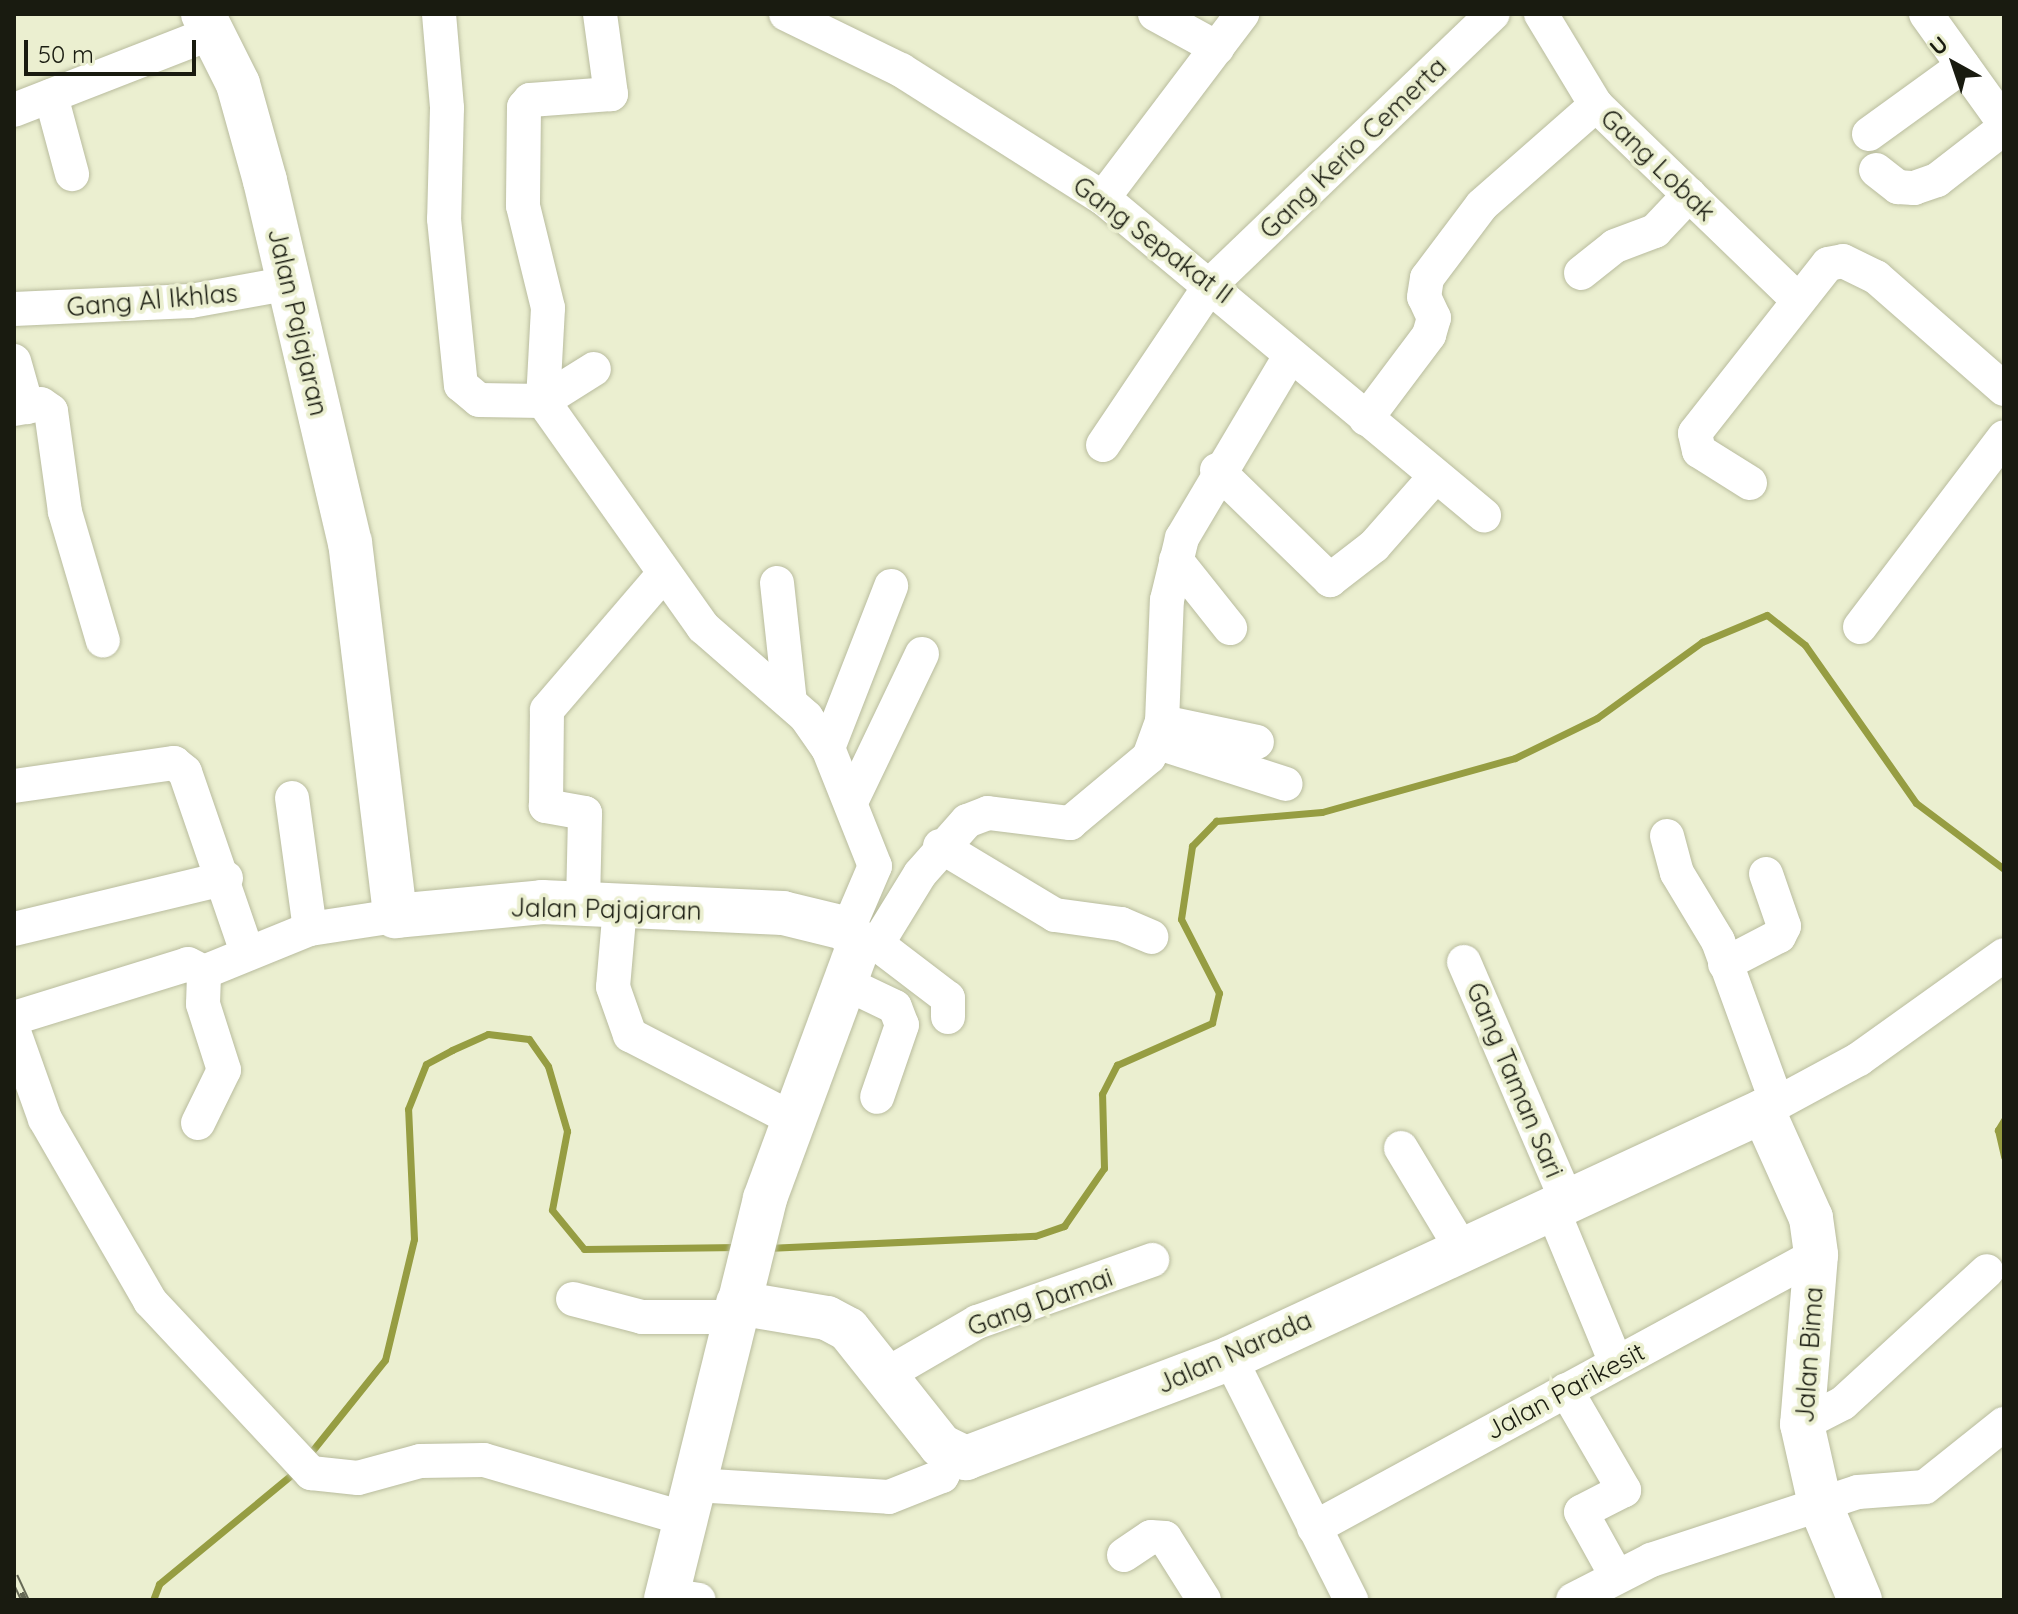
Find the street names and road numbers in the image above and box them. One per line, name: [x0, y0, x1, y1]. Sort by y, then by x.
street label: Gang Kerio Cemerta: [1253, 51, 1453, 245]
street label: Gang Lobak: [1594, 103, 1722, 227]
street label: Gang Sepakat II: [1067, 170, 1239, 310]
street label: Jalan Pajajaran: [261, 225, 335, 419]
street label: Gang Al Ikhlas: [65, 277, 239, 323]
street label: Jalan Pajajaran: [510, 892, 702, 926]
street label: Gang Taman Sari: [1460, 978, 1570, 1182]
street label: Gang Damai: [963, 1261, 1117, 1343]
street label: Jalan Bima: [1789, 1286, 1829, 1424]
street label: Jalan Narada: [1152, 1304, 1316, 1400]
street label: Jalan Parikesit: [1480, 1336, 1650, 1446]

